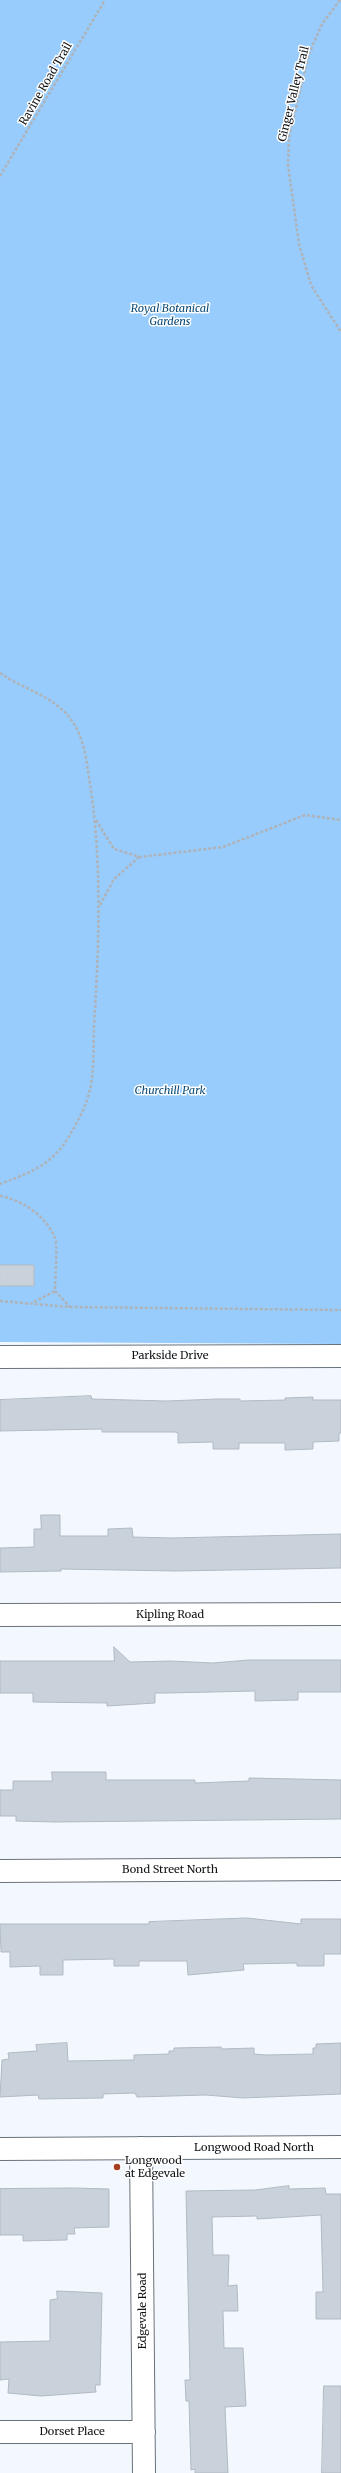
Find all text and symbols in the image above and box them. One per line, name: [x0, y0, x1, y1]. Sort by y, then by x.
street label: Ravine Road Trail: [17, 40, 75, 128]
street label: Ginger Valley Trail: [276, 45, 312, 143]
park label: Royal Botanical Gardens: [131, 302, 209, 328]
park label: Churchill Park: [135, 1084, 205, 1098]
street label: Parkside Drive: [132, 1349, 208, 1363]
street label: Kipling Road: [136, 1608, 204, 1622]
street label: Bond Street North: [122, 1863, 218, 1877]
street label: Longwood Road North: [194, 2141, 314, 2155]
place label: Longwood at Edgevale: [125, 2154, 185, 2180]
marker: Longwood at Edgevale: [112, 2162, 122, 2172]
street label: Edgevale Road: [136, 2273, 150, 2349]
street label: Dorset Place: [39, 2425, 105, 2439]

